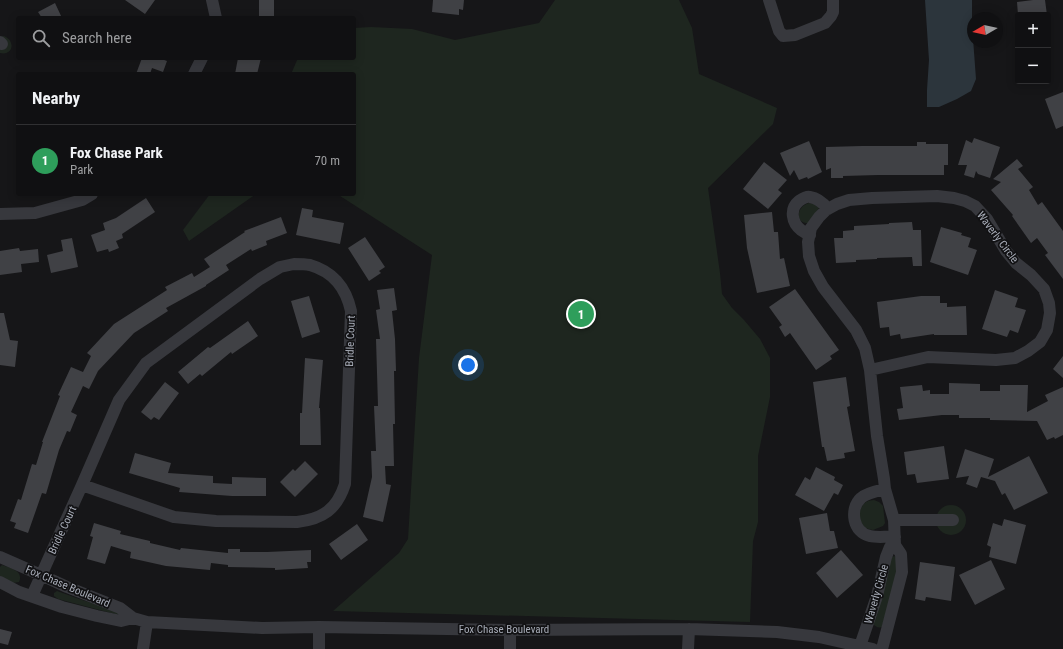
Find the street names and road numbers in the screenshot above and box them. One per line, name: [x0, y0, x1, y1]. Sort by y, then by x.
street label: Waverly Circle: [974, 209, 1021, 266]
street label: Bridle Court: [343, 315, 358, 367]
street label: Bridle Court: [46, 504, 79, 556]
street label: Fox Chase Boulevard: [24, 563, 112, 610]
street label: Waverly Circle: [862, 563, 891, 625]
street label: Fox Chase Boulevard: [459, 623, 549, 636]

